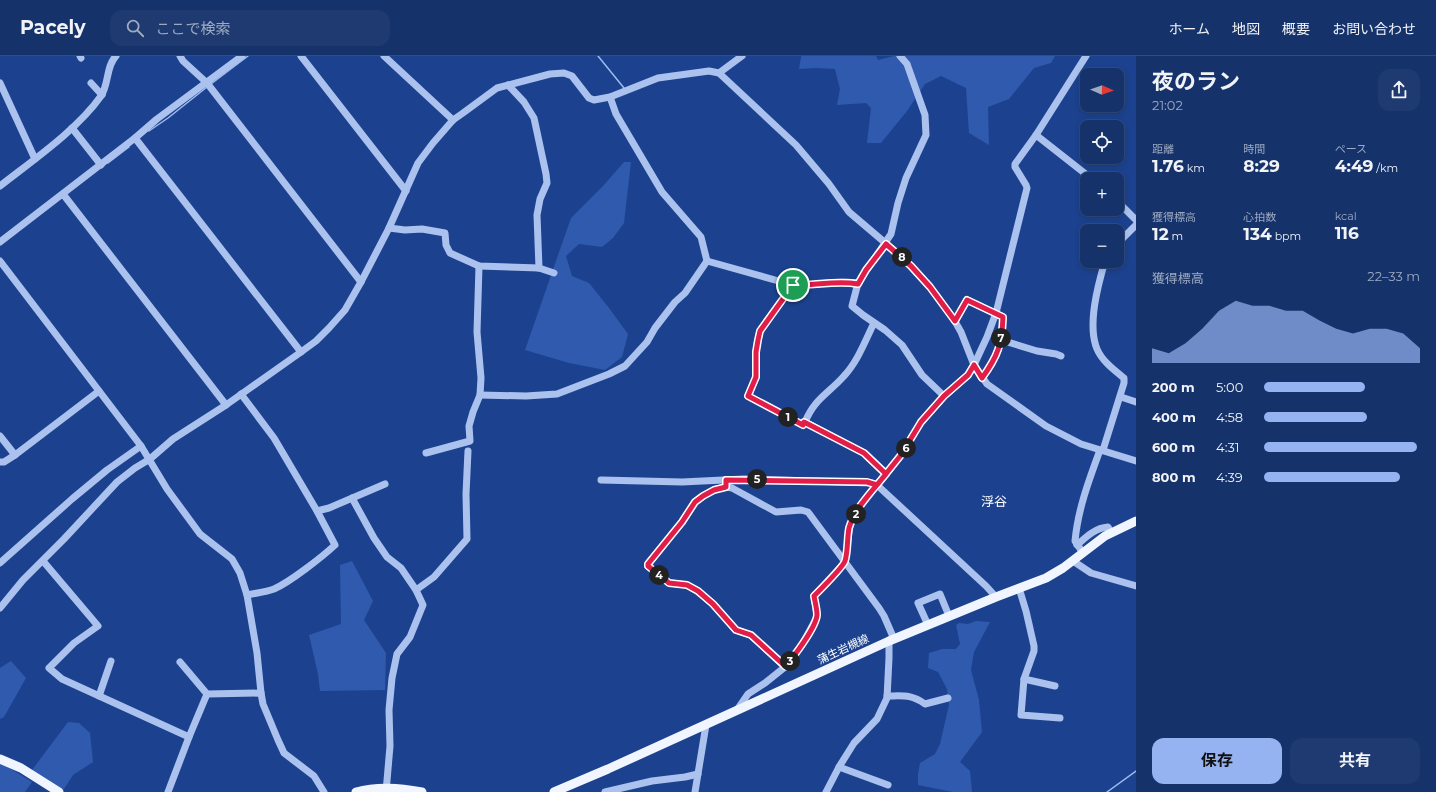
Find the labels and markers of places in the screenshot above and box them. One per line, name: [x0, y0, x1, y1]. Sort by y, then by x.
pin: 8: [892, 247, 912, 267]
pin: [776, 268, 810, 302]
pin: 7: [991, 328, 1011, 348]
pin: 1: [778, 407, 798, 427]
pin: 6: [896, 438, 916, 458]
pin: 5: [747, 469, 767, 489]
pin: 2: [846, 504, 866, 524]
pin: 4: [649, 565, 669, 585]
pin: 3: [780, 651, 800, 671]

